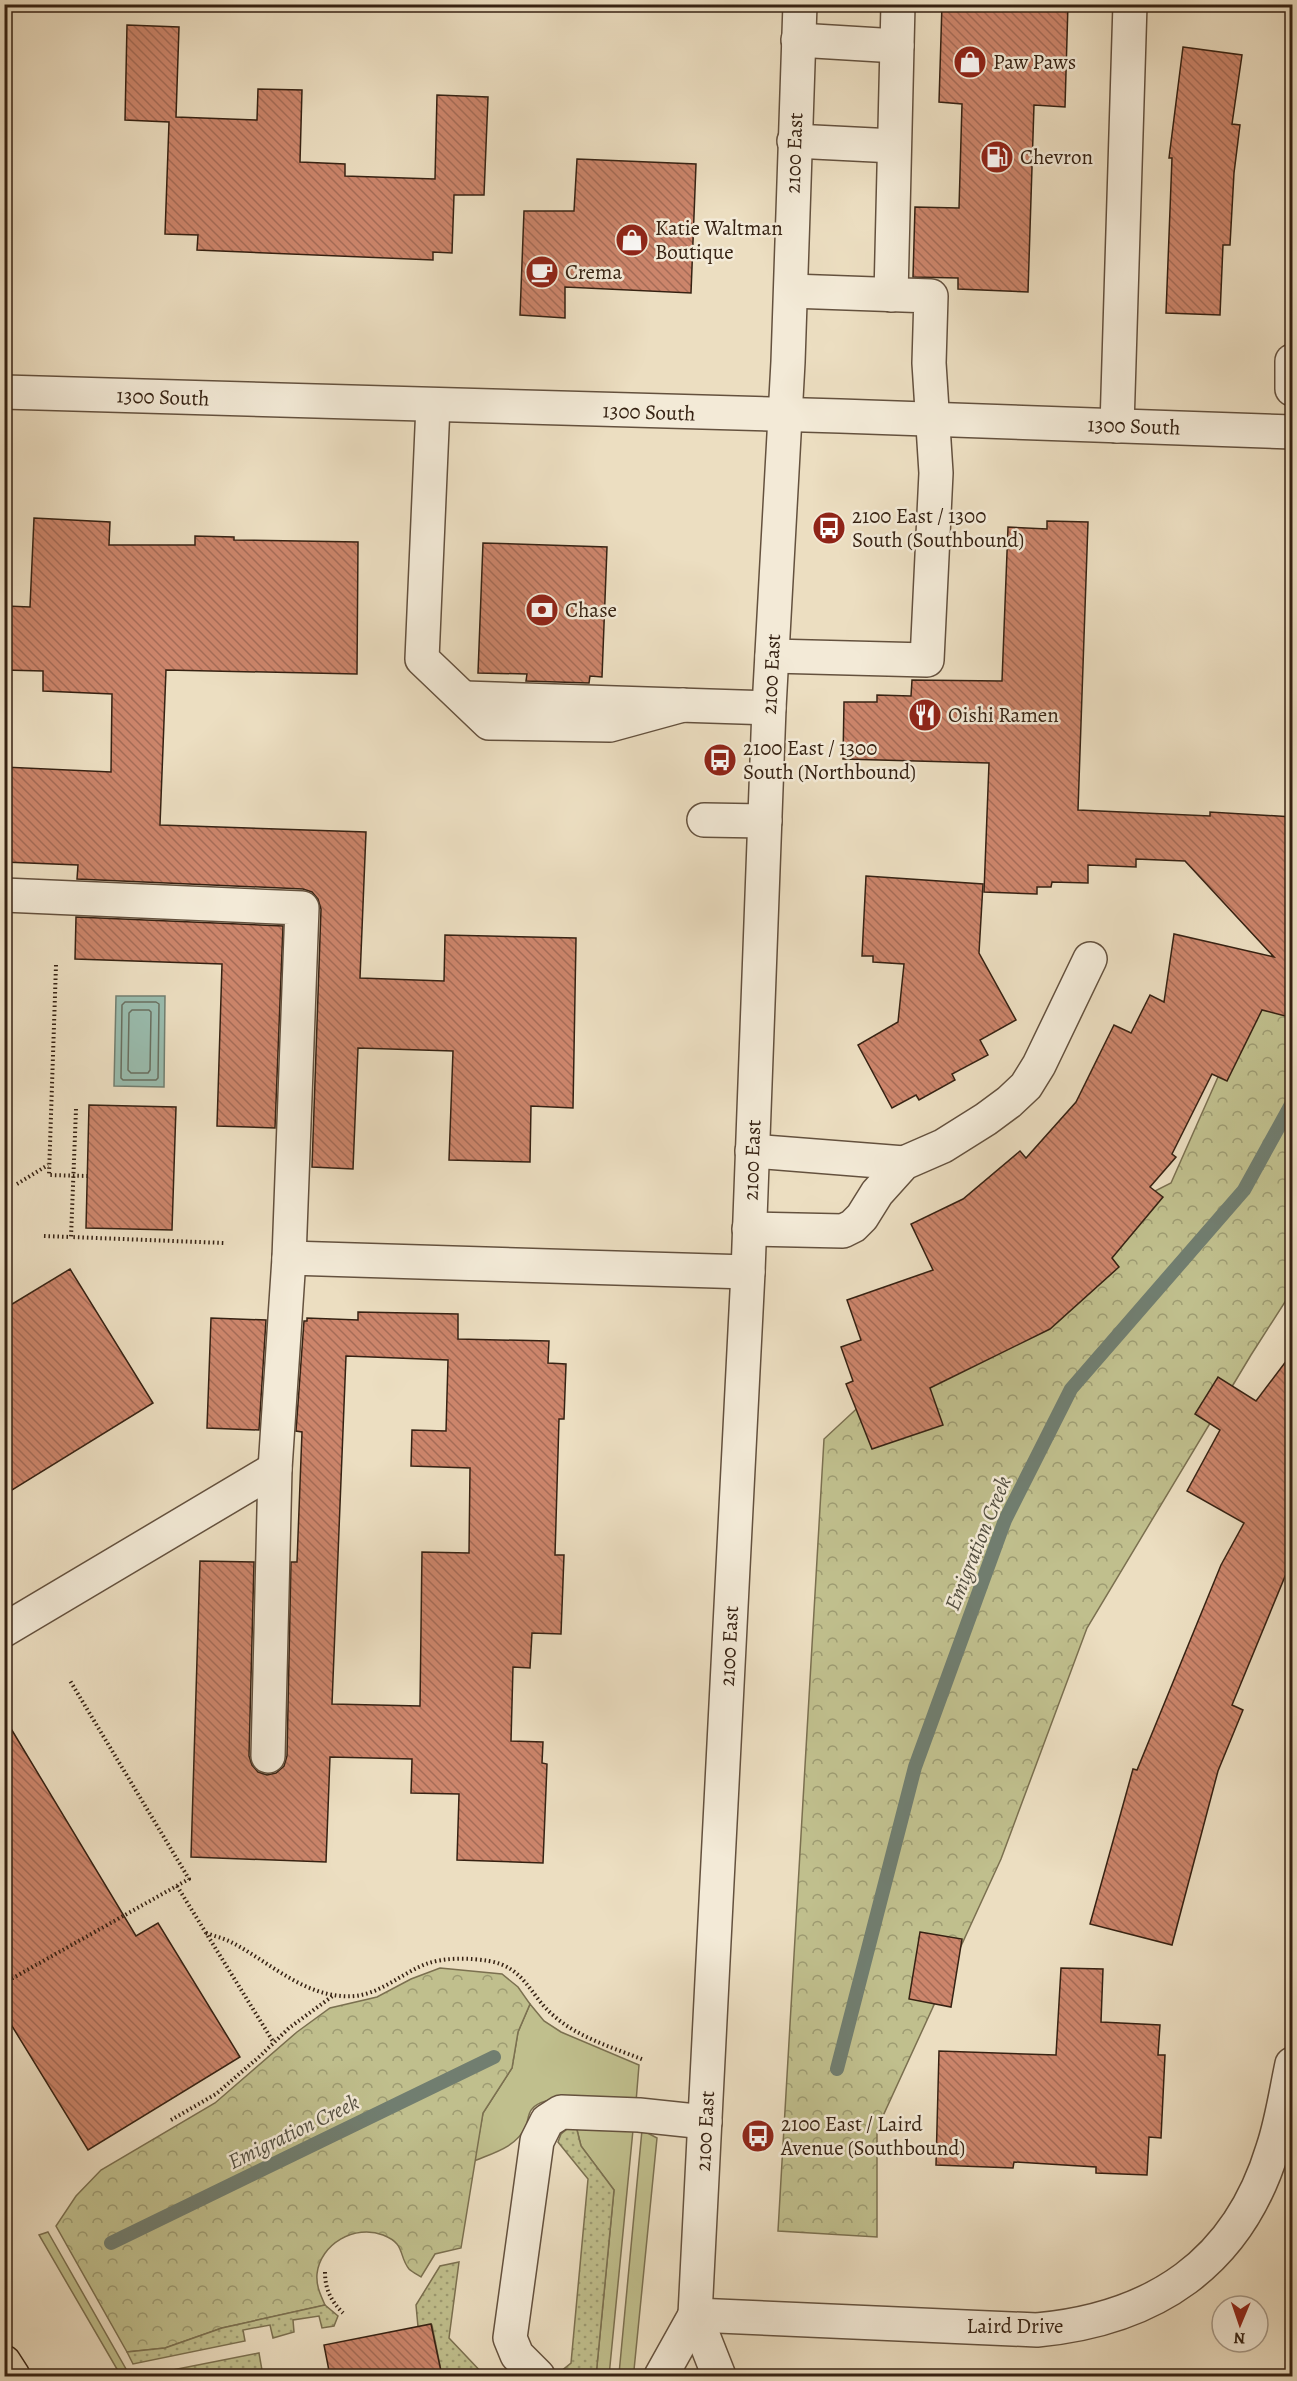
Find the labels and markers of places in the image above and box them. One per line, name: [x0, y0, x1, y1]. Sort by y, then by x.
shop icon: Paw Paws: [952, 44, 988, 80]
place label: Paw Paws: [993, 48, 1076, 76]
fuel station icon: Chevron: [979, 139, 1015, 175]
place label: Chevron: [1020, 143, 1093, 171]
place label: Katie Waltman Boutique: [655, 214, 783, 266]
shop icon: Katie Waltman Boutique: [614, 222, 650, 258]
cafe icon: Crema: [524, 254, 560, 290]
place label: Crema: [565, 258, 622, 286]
place label: 2100 East / 1300 South (Southbound): [852, 502, 1024, 554]
bus stop icon: 2100 East / 1300 South (Southbound): [811, 510, 847, 546]
bank icon: Chase: [524, 592, 560, 628]
place label: Chase: [565, 596, 617, 624]
restaurant icon: Oishi Ramen: [907, 697, 943, 733]
place label: Oishi Ramen: [948, 701, 1059, 729]
place label: 2100 East / 1300 South (Northbound): [743, 734, 916, 786]
bus stop icon: 2100 East / 1300 South (Northbound): [702, 742, 738, 778]
place label: 2100 East / Laird Avenue (Southbound): [780, 2110, 965, 2162]
bus stop icon: 2100 East / Laird Avenue (Southbound): [740, 2118, 776, 2154]

